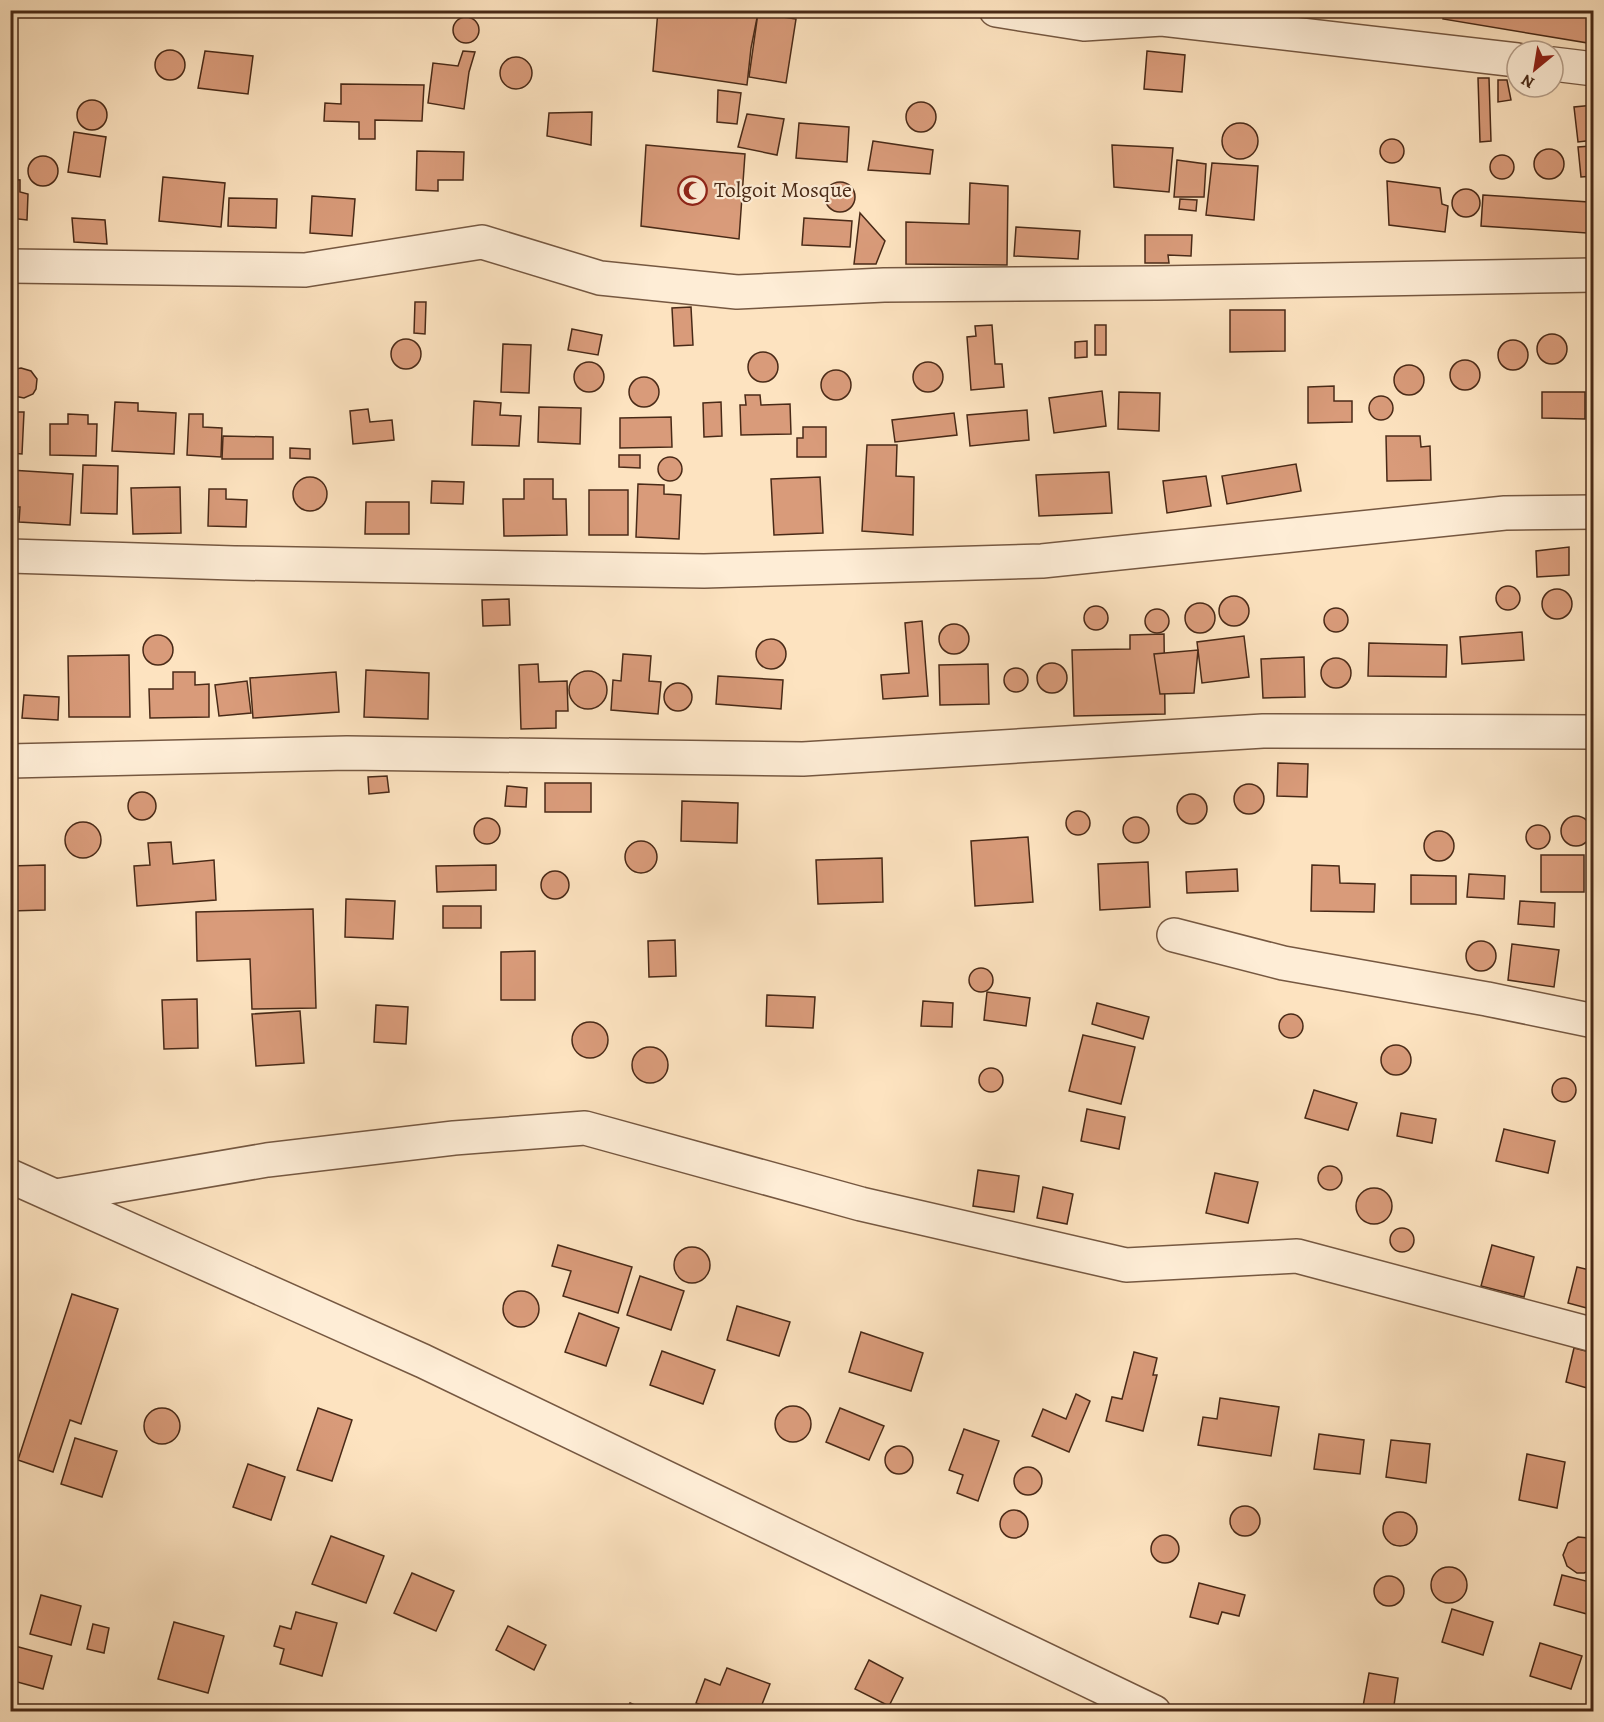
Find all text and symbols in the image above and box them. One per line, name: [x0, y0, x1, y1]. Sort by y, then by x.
north arrow: [1505, 39, 1565, 99]
text: N: [1517, 69, 1539, 94]
mosque icon: Tolgoit Mosque: [677, 174, 709, 206]
place label: Tolgoit Mosque: [714, 175, 852, 205]

